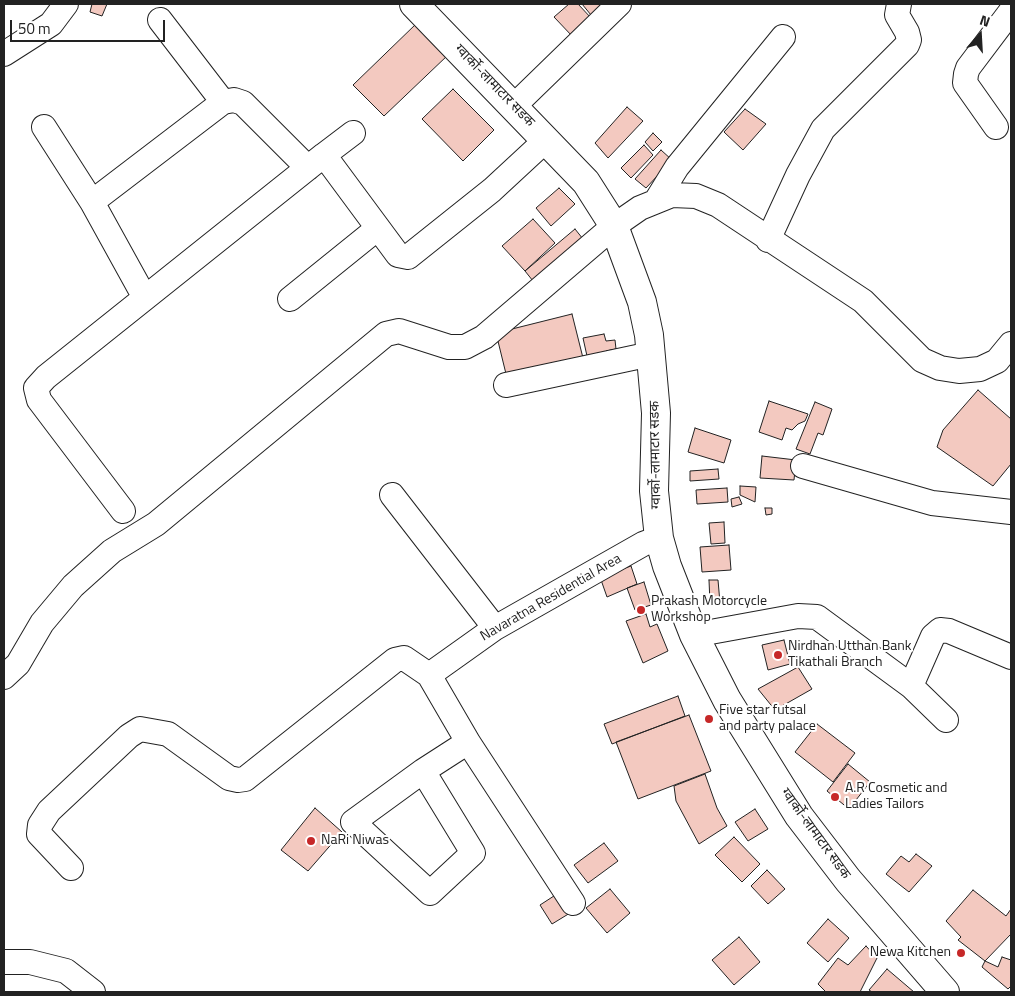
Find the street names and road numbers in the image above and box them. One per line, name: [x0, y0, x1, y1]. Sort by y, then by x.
street label: ग्वार्को-लामाटार सडक: [450, 41, 538, 131]
street label: ग्वार्को-लामाटार सडक: [647, 401, 665, 509]
street label: Navaratna Residential Area: [478, 551, 624, 645]
street label: ग्वार्को-लामाटार सडक: [776, 785, 854, 883]

